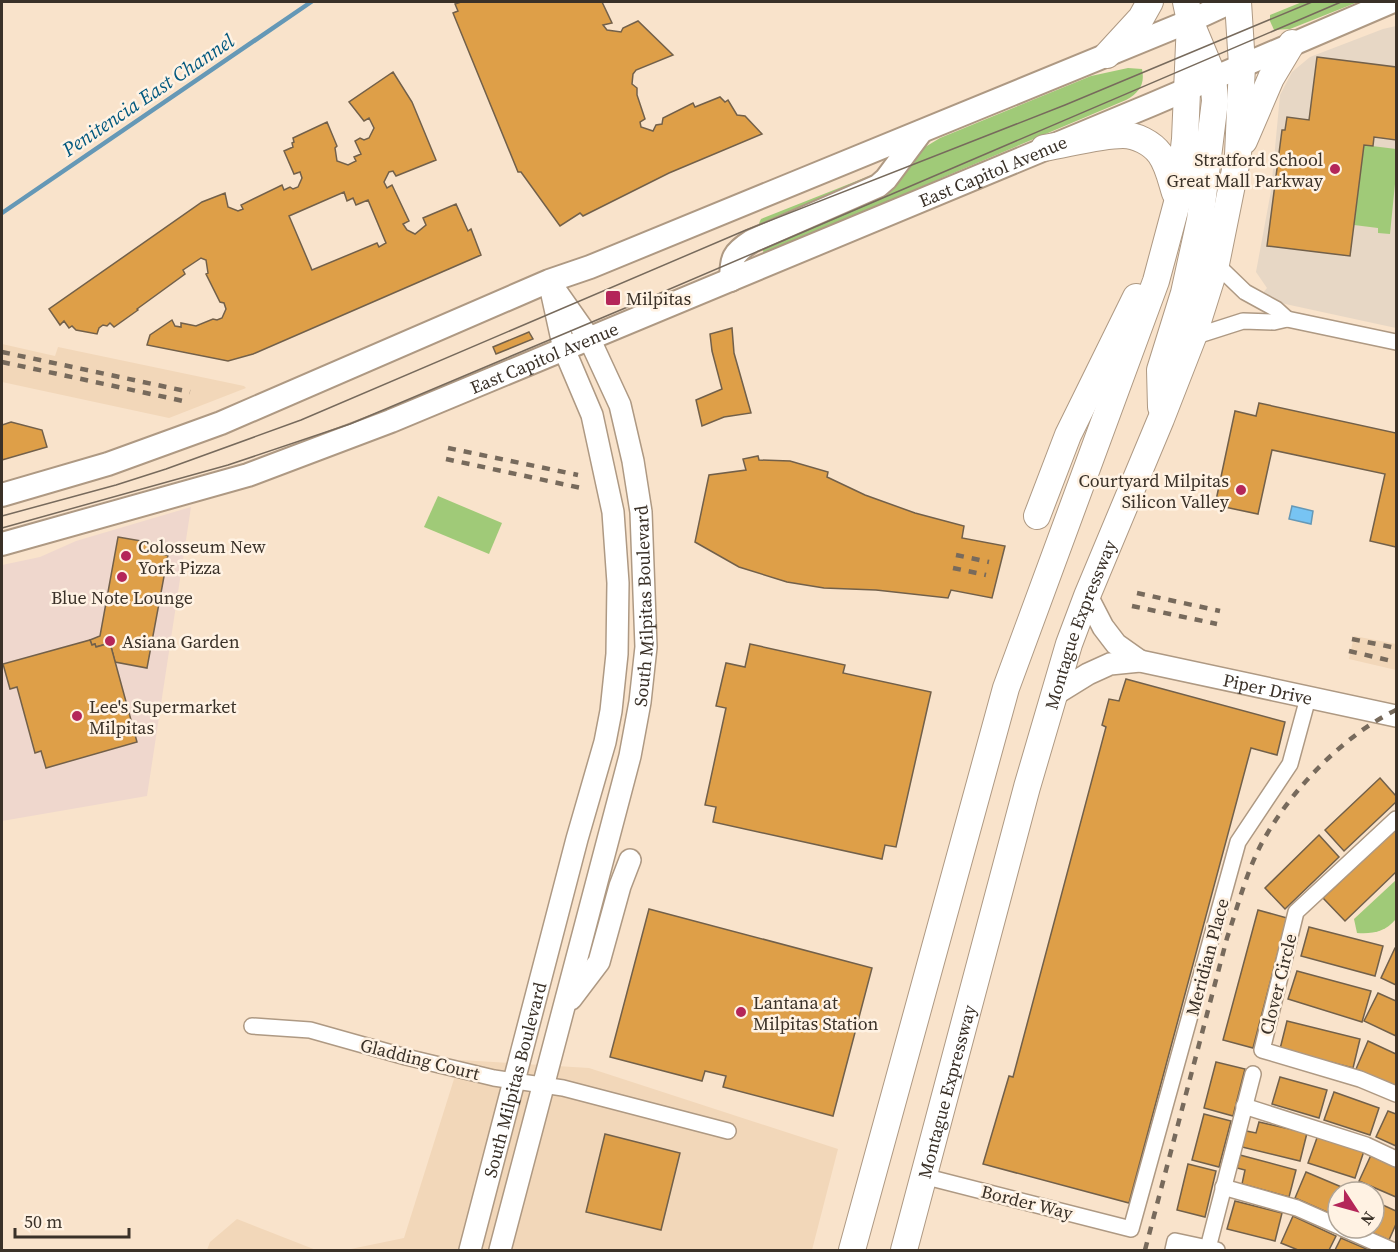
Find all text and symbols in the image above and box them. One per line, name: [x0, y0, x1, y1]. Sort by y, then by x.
water label: Penitencia East Channel: [56, 27, 240, 164]
street label: East Capitol Avenue: [915, 129, 1071, 213]
place label: Stratford School Great Mall Parkway: [1167, 147, 1324, 193]
marker: Stratford School Great Mall Parkway: [1328, 162, 1342, 176]
place label: Milpitas: [626, 286, 691, 311]
marker: Milpitas: [604, 289, 622, 307]
street label: East Capitol Avenue: [466, 315, 622, 399]
place label: Courtyard Milpitas Silicon Valley: [1079, 468, 1230, 514]
marker: Courtyard Milpitas Silicon Valley: [1234, 483, 1248, 497]
street label: South Milpitas Boulevard: [627, 504, 659, 708]
place label: Colosseum New York Pizza: [138, 534, 266, 580]
street label: Montague Expressway: [1038, 535, 1122, 712]
marker: Colosseum New York Pizza: [119, 549, 133, 563]
marker: Blue Note Lounge: [115, 570, 129, 584]
place label: Blue Note Lounge: [51, 585, 193, 610]
place label: Asiana Garden: [122, 629, 240, 654]
marker: Asiana Garden: [103, 634, 117, 648]
street label: Piper Drive: [1221, 667, 1315, 710]
place label: Lee's Supermarket Milpitas: [89, 694, 236, 740]
marker: Lee's Supermarket Milpitas: [70, 709, 84, 723]
street label: Meridian Place: [1179, 895, 1235, 1019]
street label: Clover Circle: [1253, 931, 1303, 1037]
street label: South Milpitas Boulevard: [477, 979, 552, 1180]
place label: Lantana at Milpitas Station: [753, 990, 879, 1036]
street label: Montague Expressway: [911, 1001, 981, 1181]
marker: Lantana at Milpitas Station: [734, 1005, 748, 1019]
street label: Gladding Court: [358, 1032, 482, 1086]
street label: Border Way: [979, 1179, 1076, 1226]
north arrow: [1326, 1180, 1386, 1240]
scale bar: [15, 1201, 129, 1239]
text: N: [1356, 1208, 1380, 1230]
text: 50 m: [24, 1209, 62, 1234]

